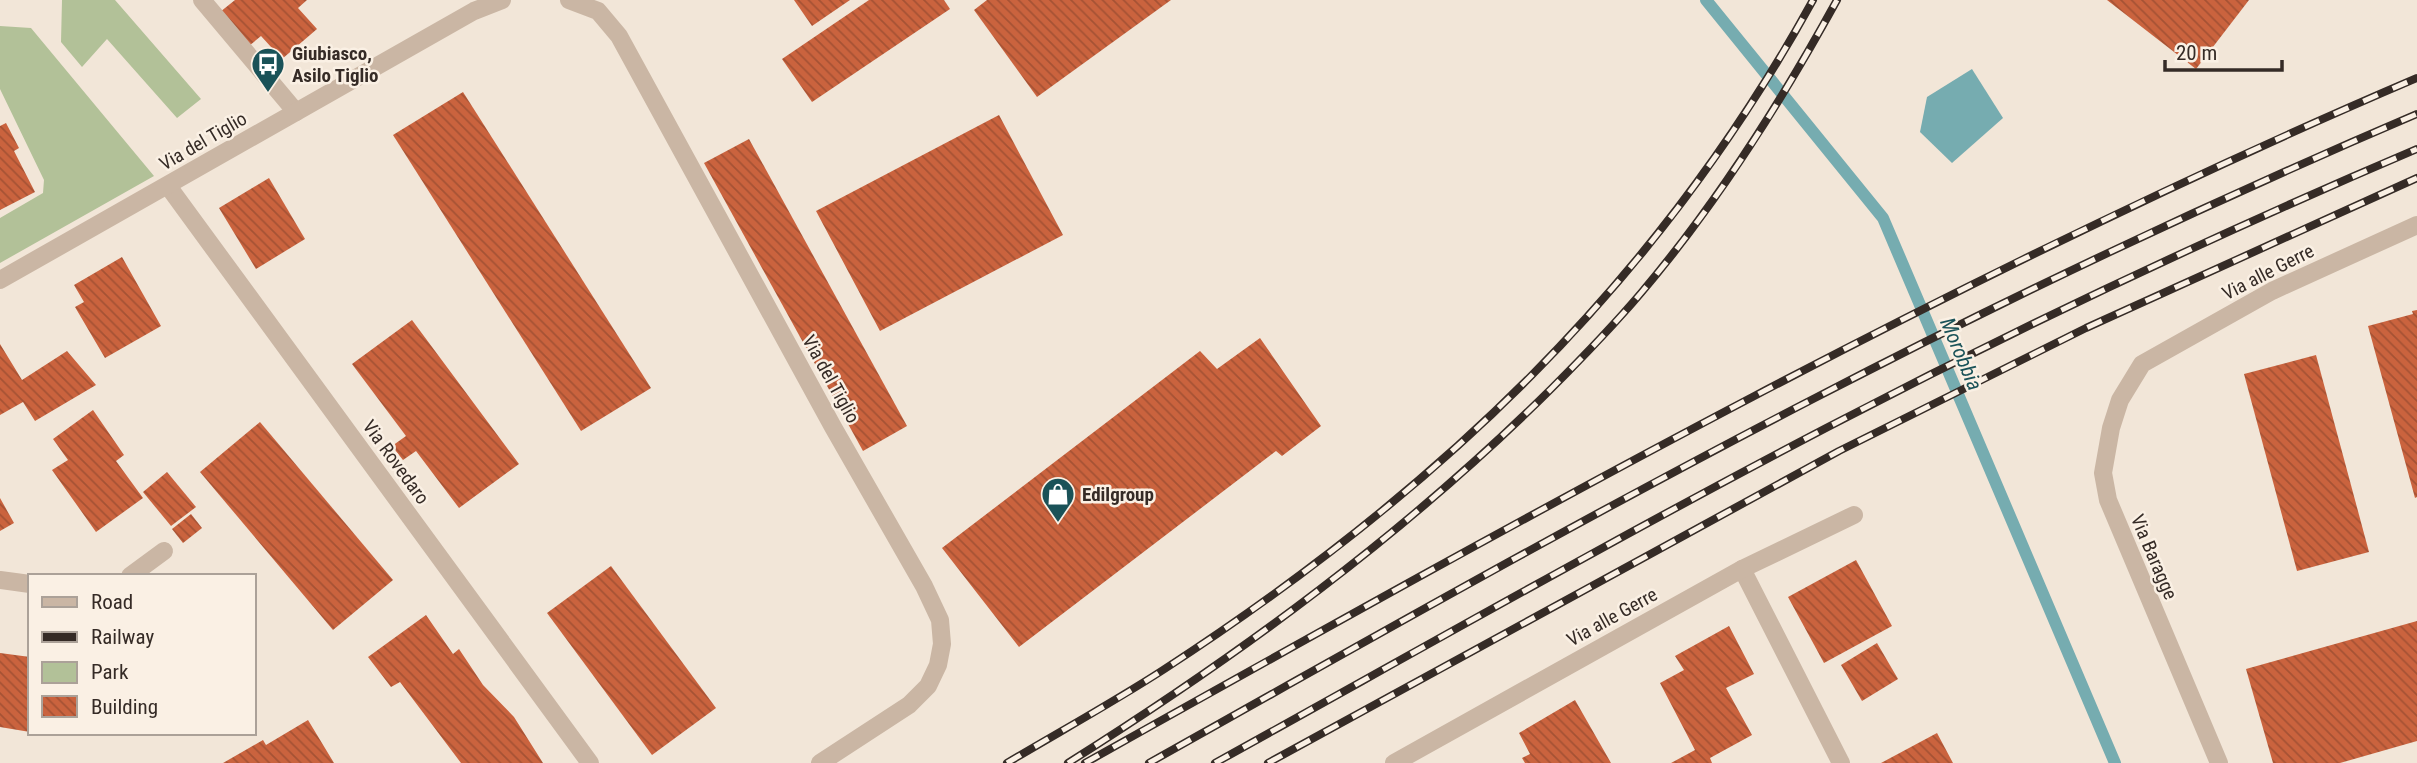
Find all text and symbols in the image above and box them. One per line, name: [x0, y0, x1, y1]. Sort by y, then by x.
scale bar: [2165, 28, 2282, 72]
text: 20 m: [2176, 41, 2217, 65]
place label: Giubiasco, Asilo Tiglio: [292, 42, 379, 87]
bus stop icon: Giubiasco, Asilo Tiglio: [249, 45, 287, 94]
street label: Via del Tiglio: [155, 107, 251, 175]
street label: Via alle Gerre: [2218, 239, 2318, 305]
water label: Morobbia: [1935, 314, 1987, 394]
street label: Via del Tiglio: [797, 331, 865, 427]
street label: Via Rovedaro: [358, 415, 434, 509]
shop icon: Edilgroup: [1039, 475, 1077, 524]
place label: Edilgroup: [1082, 483, 1154, 506]
street label: Via Baragge: [2126, 511, 2182, 603]
legend: [28, 574, 256, 735]
street label: Via alle Gerre: [1563, 583, 1661, 651]
text: Road: [91, 590, 133, 614]
text: Railway: [91, 625, 154, 649]
text: Park: [91, 660, 129, 684]
text: Building: [91, 695, 158, 719]

